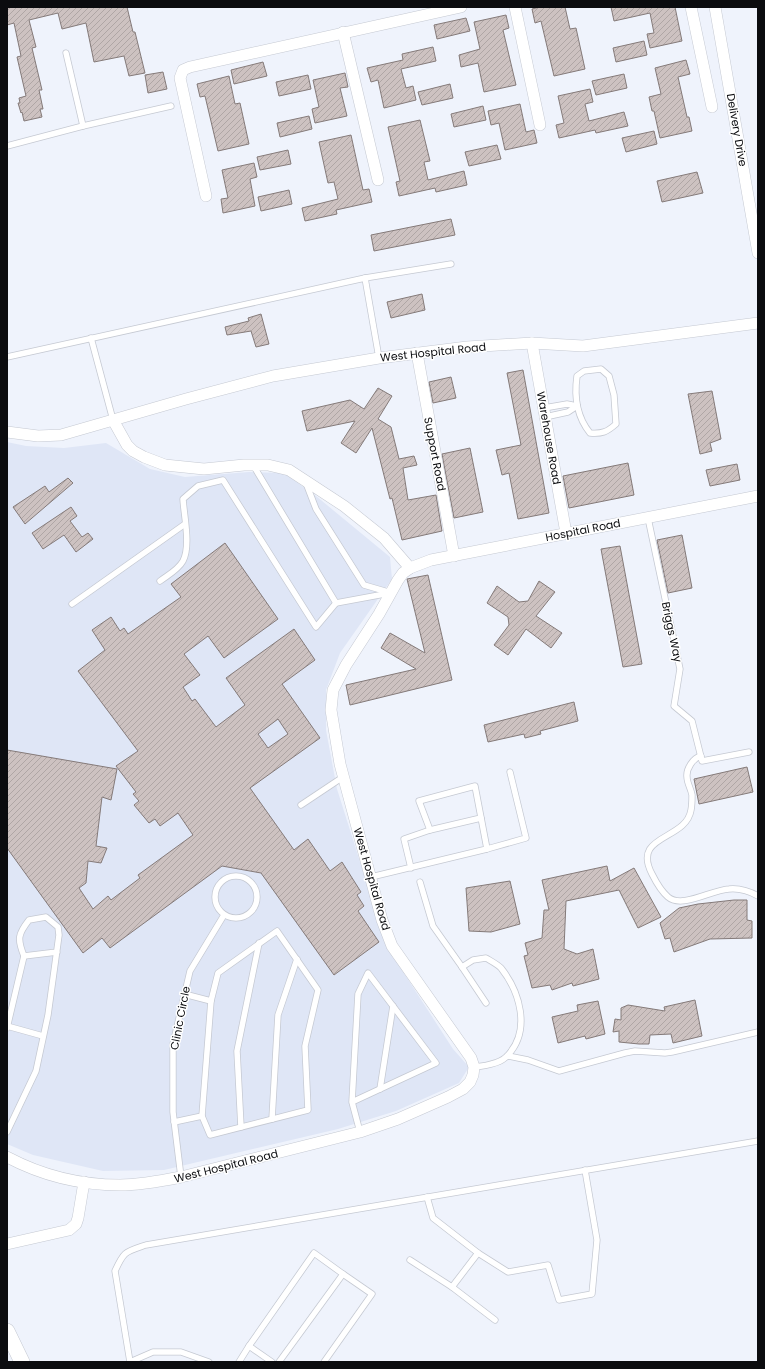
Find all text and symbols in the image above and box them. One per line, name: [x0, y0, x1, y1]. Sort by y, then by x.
street label: Delivery Drive: [723, 92, 751, 168]
street label: West Hospital Road: [379, 338, 487, 366]
street label: Warehouse Road: [533, 390, 565, 486]
street label: Support Road: [420, 416, 450, 492]
street label: Hospital Road: [544, 515, 622, 545]
street label: Briggs Way: [658, 600, 686, 665]
street label: West Hospital Road: [350, 826, 394, 932]
street label: Clinic Circle: [166, 985, 194, 1051]
street label: West Hospital Road: [172, 1145, 280, 1187]

